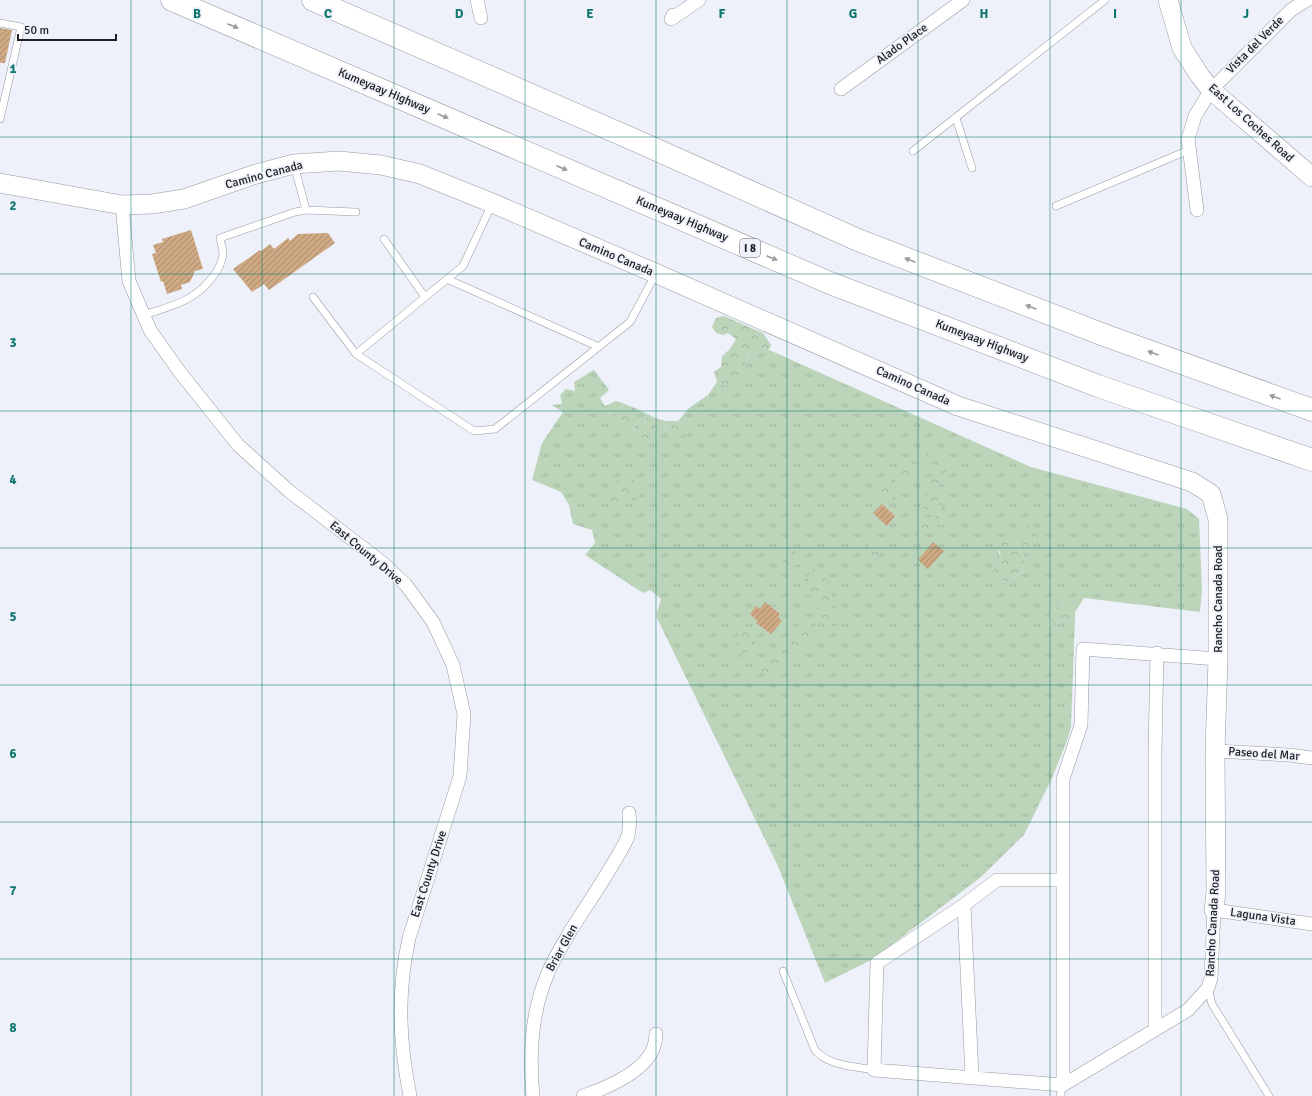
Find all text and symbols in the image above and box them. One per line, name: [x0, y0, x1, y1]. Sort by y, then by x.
text: B: [193, 6, 201, 22]
text: C: [324, 6, 332, 22]
text: D: [455, 6, 464, 22]
text: E: [586, 6, 594, 22]
text: F: [719, 6, 726, 22]
text: G: [849, 6, 857, 22]
text: H: [980, 6, 988, 22]
text: I: [1113, 6, 1117, 22]
text: J: [1243, 6, 1249, 22]
street label: Vista del Verde: [1223, 13, 1287, 77]
scale bar: [18, 16, 116, 42]
street label: Alado Place: [873, 20, 931, 68]
text: 50 m: [24, 23, 49, 38]
one-way arrow: [228, 23, 239, 29]
text: 1: [9, 61, 17, 77]
street label: Kumeyaay Highway: [336, 65, 433, 117]
street label: East Los Coches Road: [1205, 81, 1297, 165]
one-way arrow: [437, 113, 448, 119]
street label: Camino Canada: [224, 157, 304, 193]
one-way arrow: [557, 165, 569, 171]
street label: Kumeyaay Highway: [634, 193, 731, 245]
text: 2: [9, 198, 17, 214]
street label: Camino Canada: [576, 235, 656, 279]
road number: I 8: [740, 239, 760, 257]
one-way arrow: [766, 255, 778, 261]
one-way arrow: [903, 257, 915, 263]
one-way arrow: [1025, 304, 1037, 310]
street label: Kumeyaay Highway: [933, 316, 1031, 366]
text: 3: [9, 335, 17, 351]
one-way arrow: [1146, 350, 1158, 356]
street label: Camino Canada: [874, 363, 952, 409]
one-way arrow: [1269, 393, 1281, 399]
text: 4: [9, 472, 17, 488]
street label: East County Drive: [326, 518, 406, 588]
street label: Rancho Canada Road: [1211, 545, 1226, 653]
text: 5: [9, 609, 17, 625]
street label: Paseo del Mar: [1228, 744, 1301, 764]
text: 6: [9, 746, 17, 762]
street label: East County Drive: [408, 829, 450, 919]
street label: Rancho Canada Road: [1203, 869, 1223, 977]
text: 7: [9, 883, 17, 899]
street label: Laguna Vista: [1229, 905, 1297, 929]
street label: Briar Glen: [543, 922, 581, 974]
text: 8: [9, 1020, 17, 1036]

